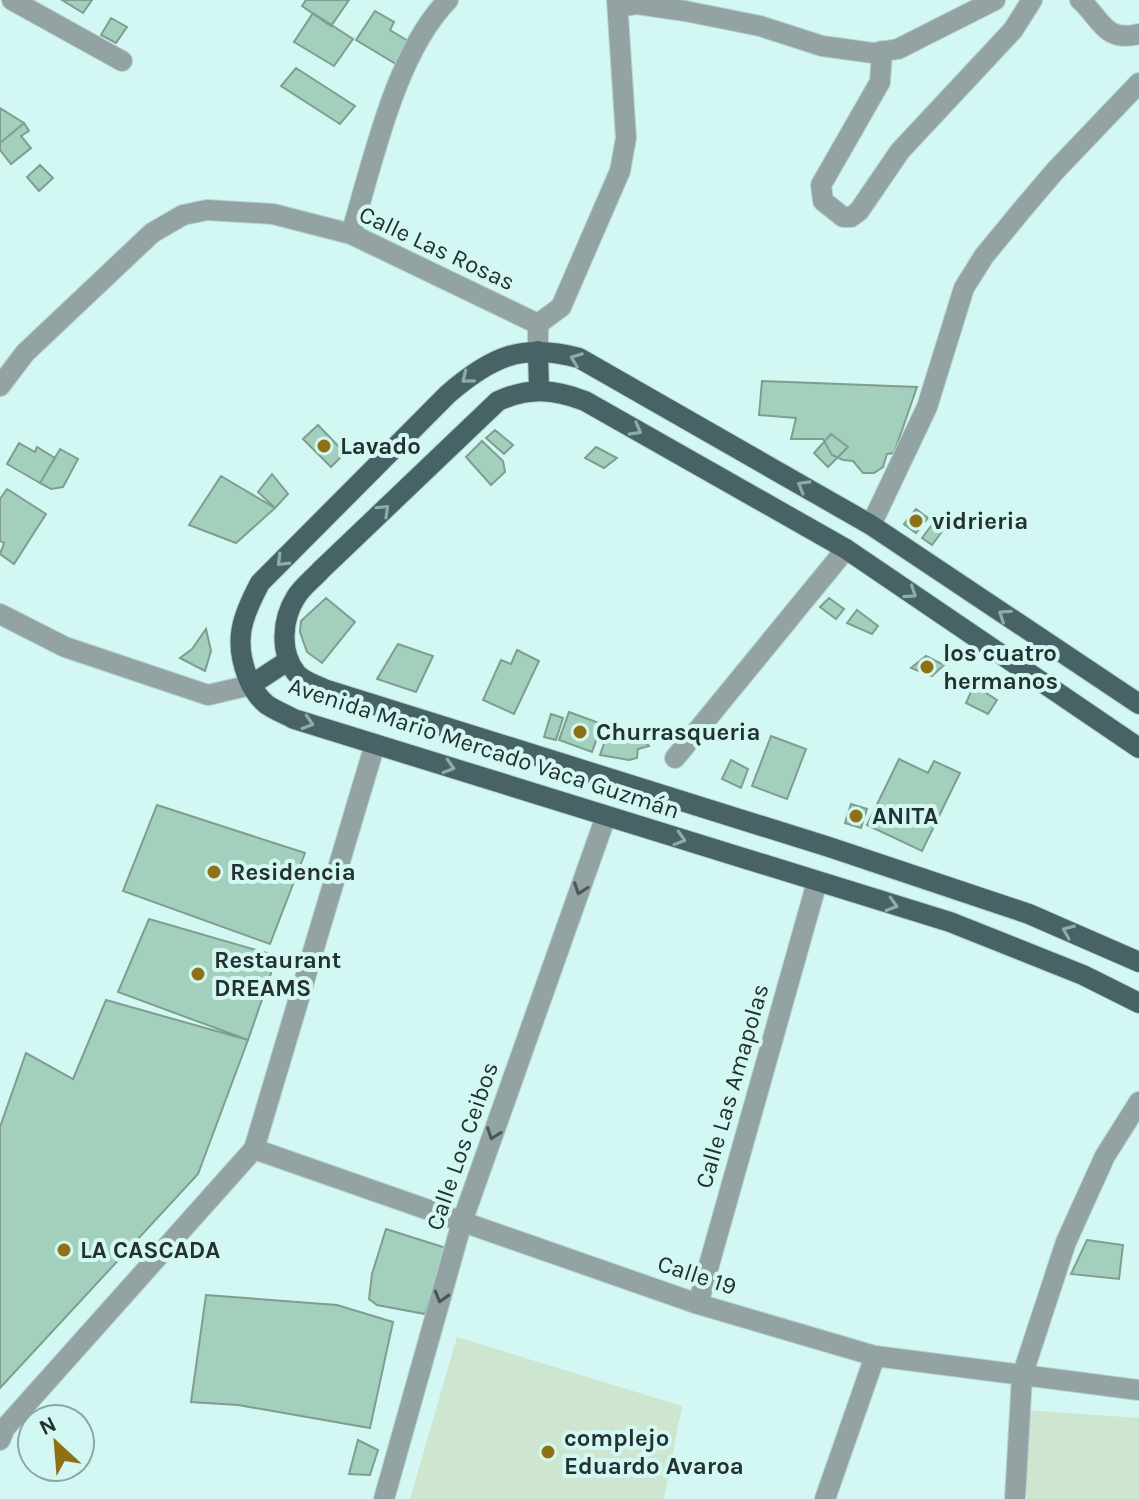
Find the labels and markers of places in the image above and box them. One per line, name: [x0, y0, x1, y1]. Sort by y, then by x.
place label: Lavado: [340, 432, 421, 460]
marker: Lavado: [315, 437, 333, 455]
place label: vidrieria: [932, 507, 1028, 535]
marker: vidrieria: [907, 512, 925, 530]
place label: los cuatro hermanos: [943, 639, 1058, 695]
marker: los cuatro hermanos: [918, 658, 936, 676]
place label: Churrasqueria: [596, 718, 761, 746]
marker: Churrasqueria: [571, 723, 589, 741]
place label: ANITA: [872, 802, 938, 830]
marker: ANITA: [847, 807, 865, 825]
place label: Residencia: [230, 858, 356, 886]
marker: Residencia: [205, 863, 223, 881]
place label: Restaurant DREAMS: [214, 946, 341, 1002]
marker: Restaurant DREAMS: [189, 965, 207, 983]
place label: LA CASCADA: [80, 1236, 220, 1264]
marker: LA CASCADA: [55, 1241, 73, 1259]
place label: complejo Eduardo Avaroa: [564, 1424, 744, 1480]
marker: complejo Eduardo Avaroa: [539, 1443, 557, 1461]

